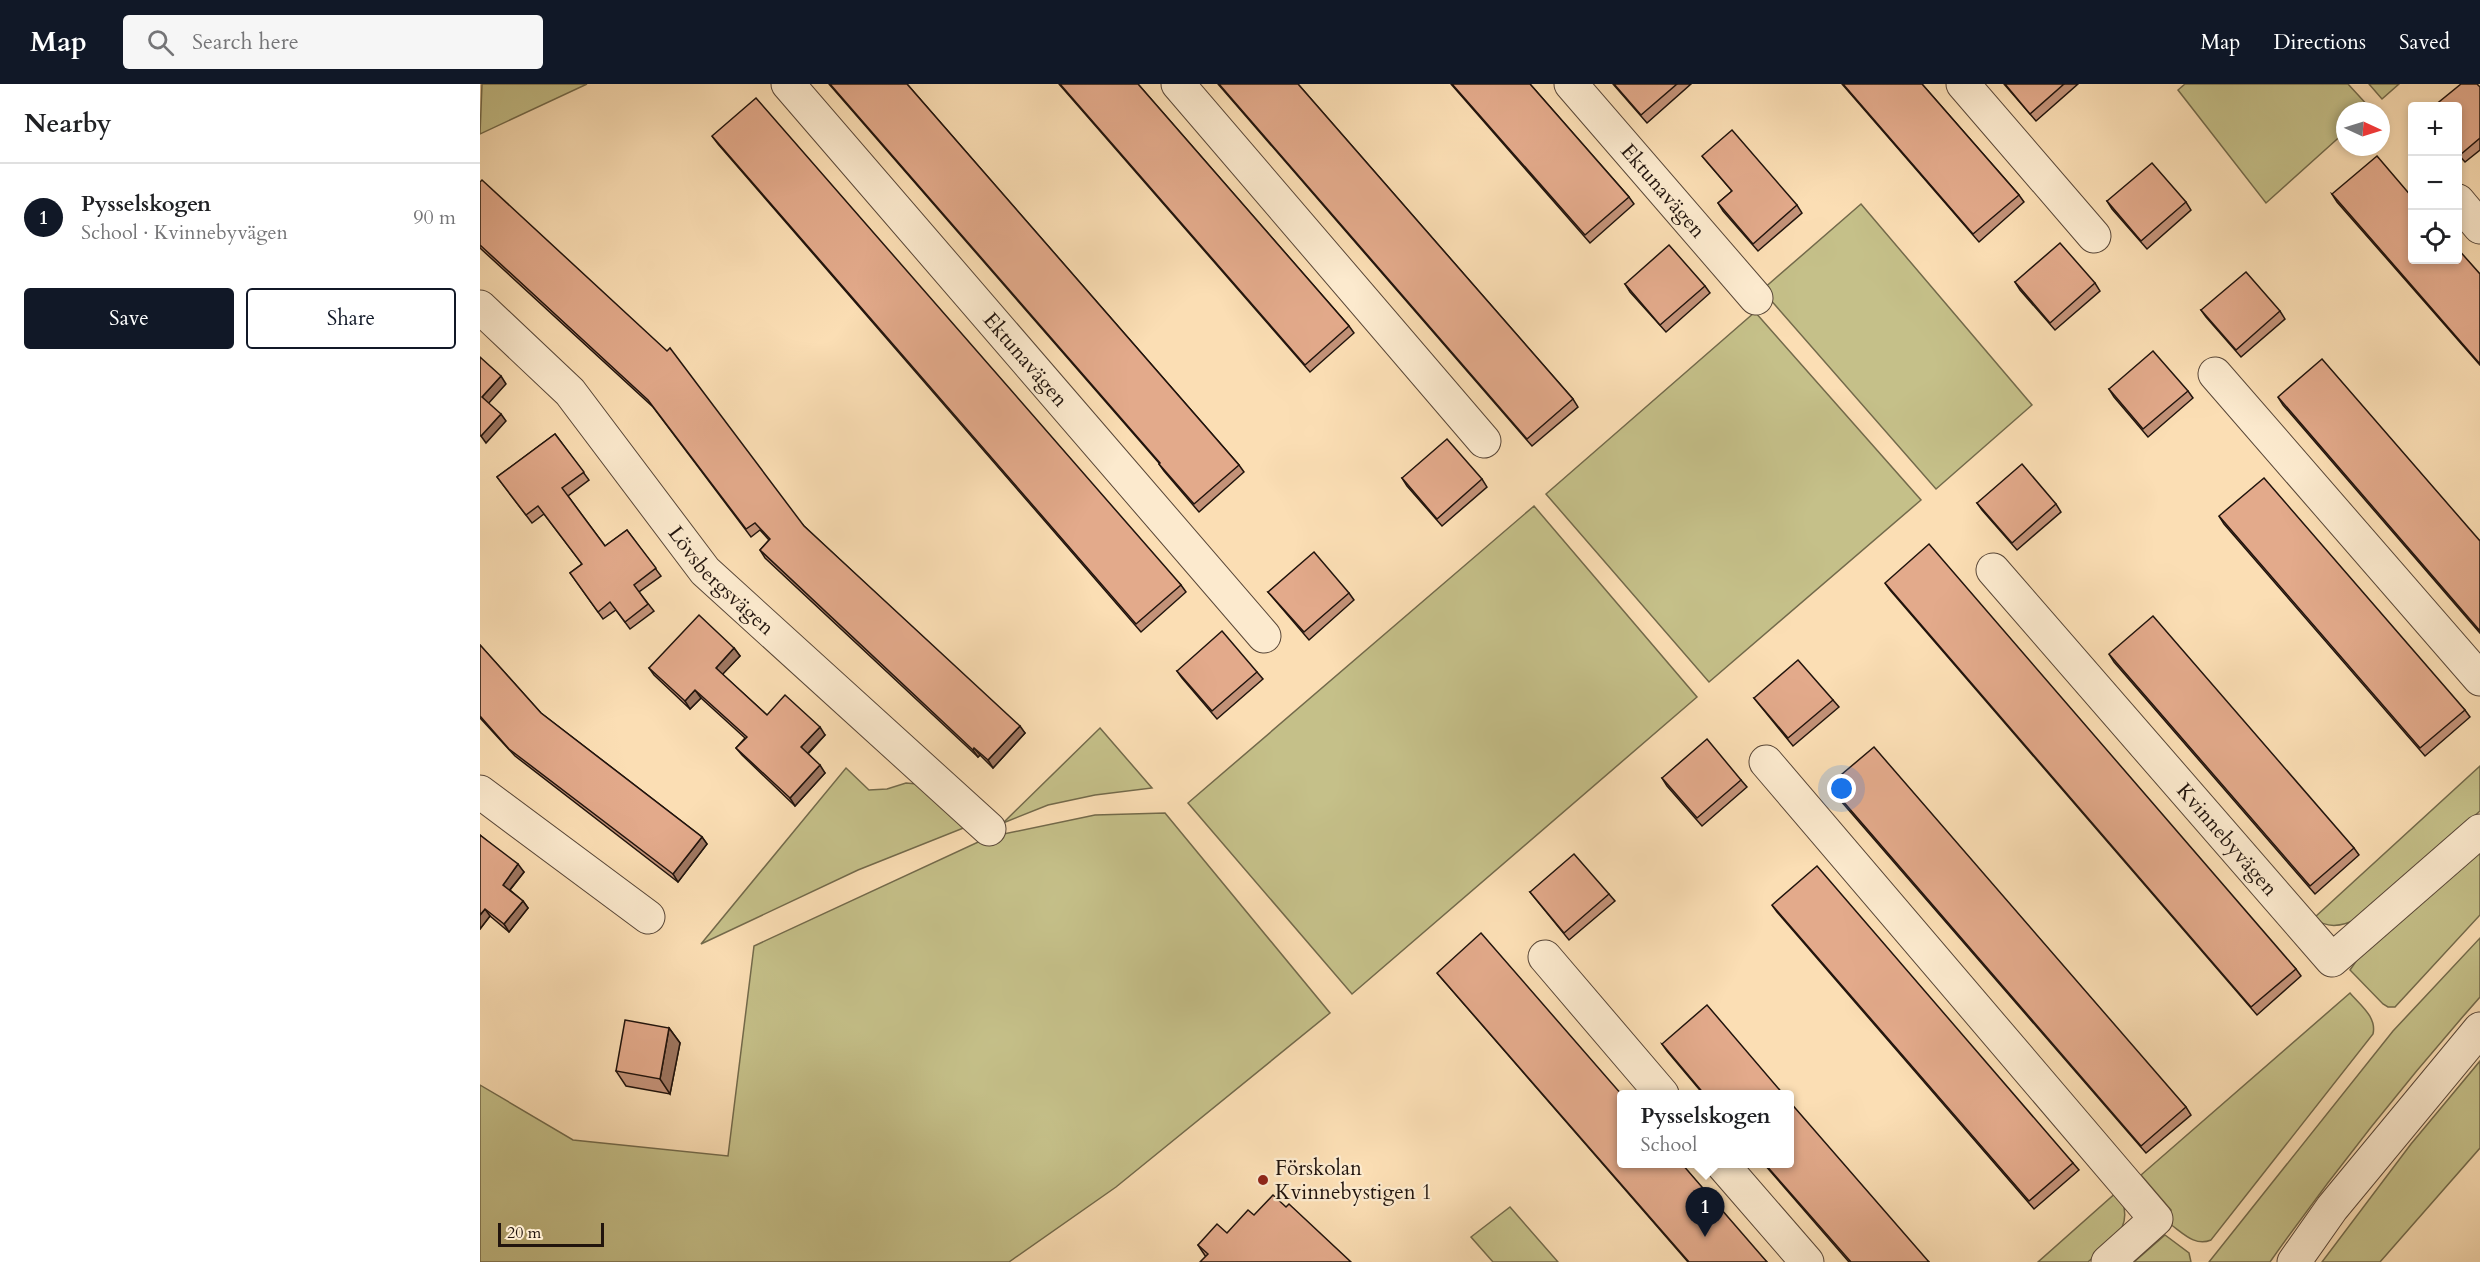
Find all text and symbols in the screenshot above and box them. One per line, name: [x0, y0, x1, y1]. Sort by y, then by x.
search box: [123, 15, 543, 69]
text: Map: [30, 23, 87, 61]
icon: search: [144, 26, 177, 59]
text: Search here: [192, 27, 299, 57]
text: Map: [2200, 28, 2240, 57]
text: Directions: [2273, 28, 2366, 57]
text: Saved: [2399, 28, 2450, 57]
north arrow: [2336, 102, 2390, 156]
map controls: [2408, 102, 2462, 264]
button: +: [2408, 102, 2462, 156]
text: Nearby: [24, 106, 112, 141]
street label: Ektunavägen: [1614, 137, 1712, 244]
button: −: [2408, 156, 2462, 210]
text: Pysselskogen: [81, 189, 211, 219]
text: 1: [38, 204, 49, 231]
text: 90 m: [413, 204, 456, 231]
button: locate: [2408, 210, 2462, 264]
text: School · Kvinnebyvägen: [81, 219, 288, 246]
button: Save: [24, 288, 234, 349]
button: Share: [246, 288, 456, 349]
street label: Ektunavägen: [977, 306, 1075, 413]
street label: Lövsbergsvägen: [661, 520, 781, 642]
your location: [1827, 774, 1856, 803]
street label: Kvinnebyvägen: [2170, 777, 2284, 902]
popup: [1617, 1090, 1794, 1168]
text: Pysselskogen: [1640, 1101, 1771, 1131]
text: School: [1640, 1131, 1697, 1158]
place label: Förskolan Kvinnebystigen 1: [1275, 1154, 1432, 1207]
marker: Förskolan Kvinnebystigen 1: [1256, 1173, 1270, 1187]
pin: 1: [1686, 1188, 1724, 1237]
scale bar: [498, 1220, 604, 1248]
text: 20 m: [507, 1222, 541, 1244]

